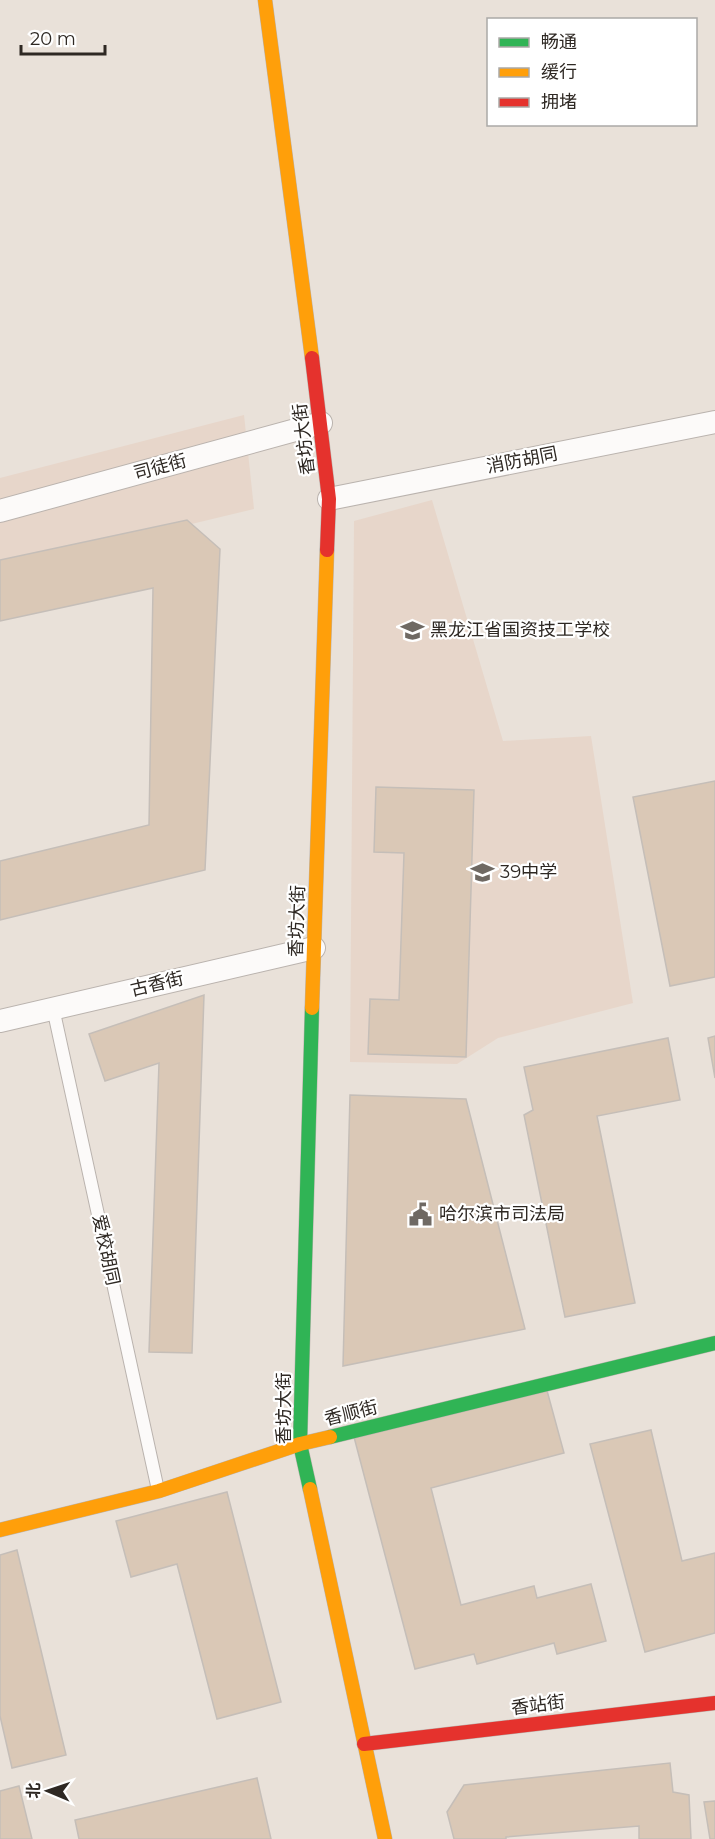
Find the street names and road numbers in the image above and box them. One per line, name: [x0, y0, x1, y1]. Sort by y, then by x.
street label: 香坊大街: [289, 402, 319, 476]
street label: 消防胡同: [485, 442, 559, 478]
street label: 司徒街: [131, 449, 189, 485]
street label: 香坊大街: [285, 885, 309, 957]
street label: 古香街: [128, 967, 186, 1001]
street label: 爱校胡同: [88, 1212, 124, 1288]
street label: 香坊大街: [273, 1372, 295, 1444]
street label: 香顺街: [322, 1396, 380, 1430]
street label: 香站街: [510, 1691, 566, 1719]

